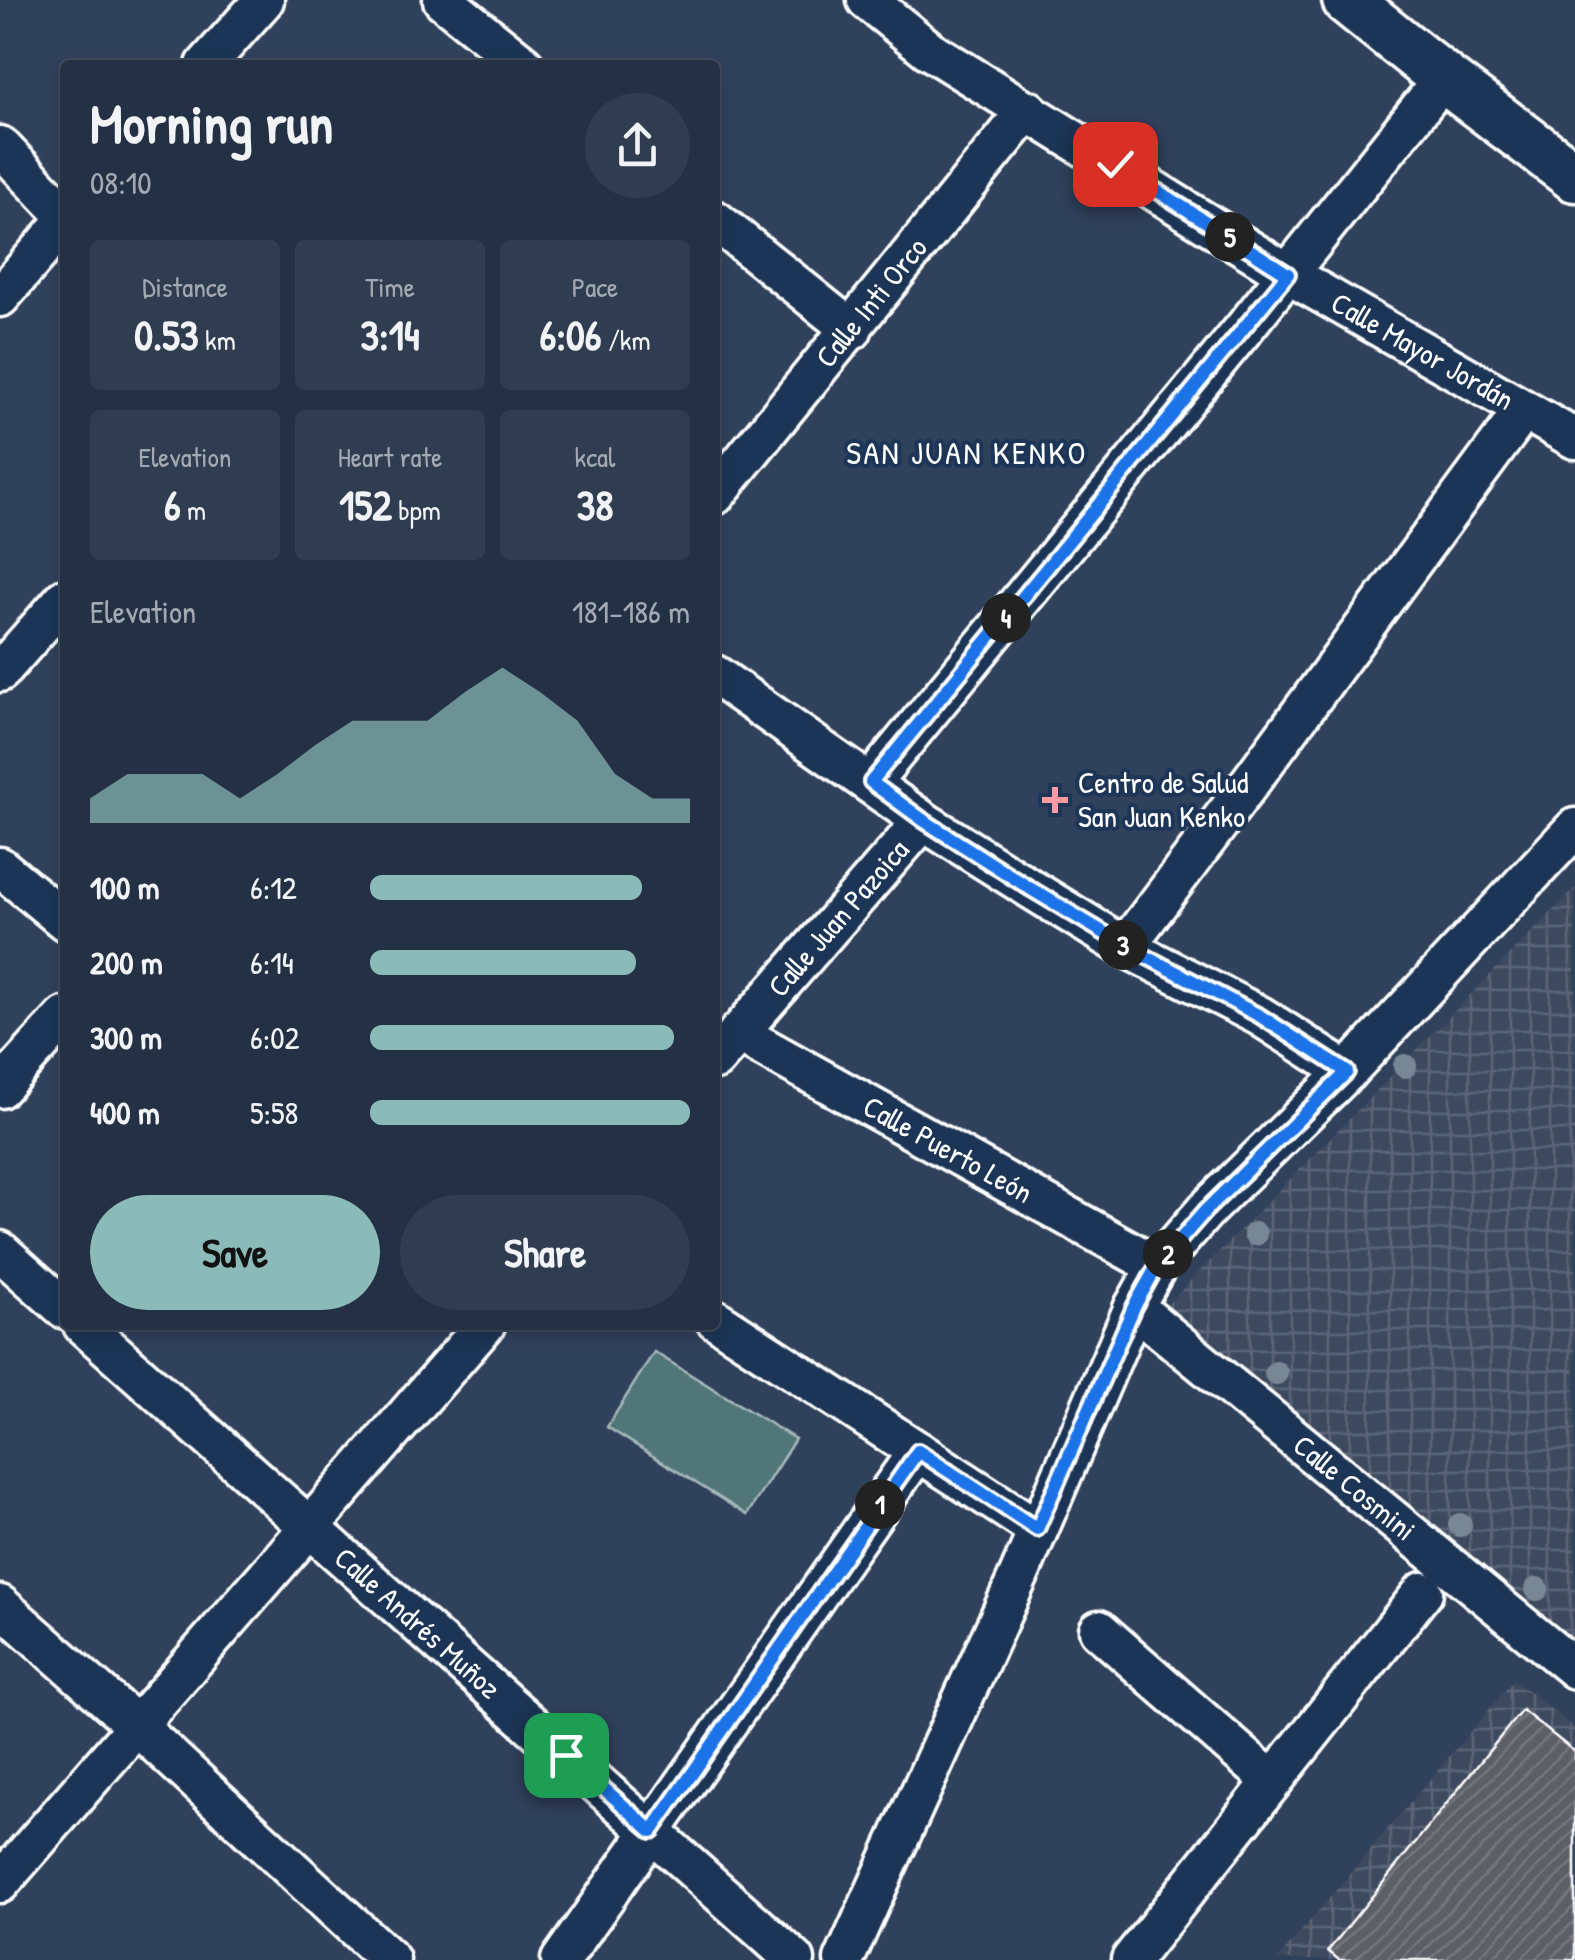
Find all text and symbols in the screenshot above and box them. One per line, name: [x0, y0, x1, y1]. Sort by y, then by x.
text: Morning run: [90, 86, 333, 160]
button: share: [585, 93, 690, 198]
pin: [1073, 122, 1158, 207]
icon: check: [1088, 137, 1143, 192]
text: 08:10: [90, 161, 152, 204]
pin: 5: [1205, 212, 1255, 262]
text: 5: [1224, 218, 1236, 256]
street label: Calle Inti Orco: [806, 229, 936, 375]
text: Distance: [142, 268, 228, 306]
text: Time: [365, 268, 415, 306]
text: Pace: [572, 268, 618, 306]
street label: Calle Mayor Jordán: [1324, 282, 1522, 419]
text: 0.53: [134, 306, 199, 363]
text: 3:14: [360, 306, 420, 363]
text: 6:06: [539, 306, 602, 363]
text: km: [199, 321, 236, 359]
text: /km: [602, 321, 651, 359]
district label: SAN JUAN KENKO: [846, 431, 1088, 474]
text: Elevation: [139, 438, 232, 476]
text: Heart rate: [338, 438, 442, 476]
text: kcal: [575, 438, 615, 476]
text: 6: [164, 476, 181, 533]
text: 152: [339, 476, 392, 533]
text: 38: [576, 476, 614, 533]
text: m: [181, 491, 206, 529]
text: bpm: [392, 491, 441, 529]
text: Elevation: [90, 590, 196, 633]
text: 181–186 m: [572, 590, 690, 633]
pin: 4: [981, 593, 1031, 643]
text: 4: [1001, 599, 1011, 637]
place label: Centro de Salud San Juan Kenko: [1078, 762, 1249, 836]
marker: Centro de Salud San Juan Kenko: [1042, 787, 1068, 813]
street label: Calle Juan Pazoica: [758, 830, 917, 1005]
text: 100 m: [90, 866, 159, 909]
text: 6:12: [250, 866, 297, 909]
pin: 3: [1098, 920, 1148, 970]
text: 3: [1117, 926, 1129, 964]
text: 200 m: [90, 941, 163, 984]
text: 6:14: [250, 941, 294, 984]
text: 300 m: [90, 1016, 162, 1059]
text: 6:02: [250, 1016, 300, 1059]
street label: Calle Puerto León: [856, 1086, 1040, 1212]
text: 400 m: [90, 1091, 160, 1134]
text: 5:58: [250, 1091, 298, 1134]
button: Save: [90, 1195, 380, 1310]
button: Share: [400, 1195, 690, 1310]
pin: 2: [1143, 1229, 1193, 1279]
text: 2: [1161, 1235, 1175, 1273]
street label: Calle Cosmini: [1285, 1425, 1425, 1549]
pin: 1: [855, 1479, 905, 1529]
text: 1: [875, 1485, 885, 1523]
street label: Calle Andrés Muñoz: [326, 1538, 510, 1707]
pin: [524, 1713, 609, 1798]
icon: arrive: [539, 1728, 594, 1783]

